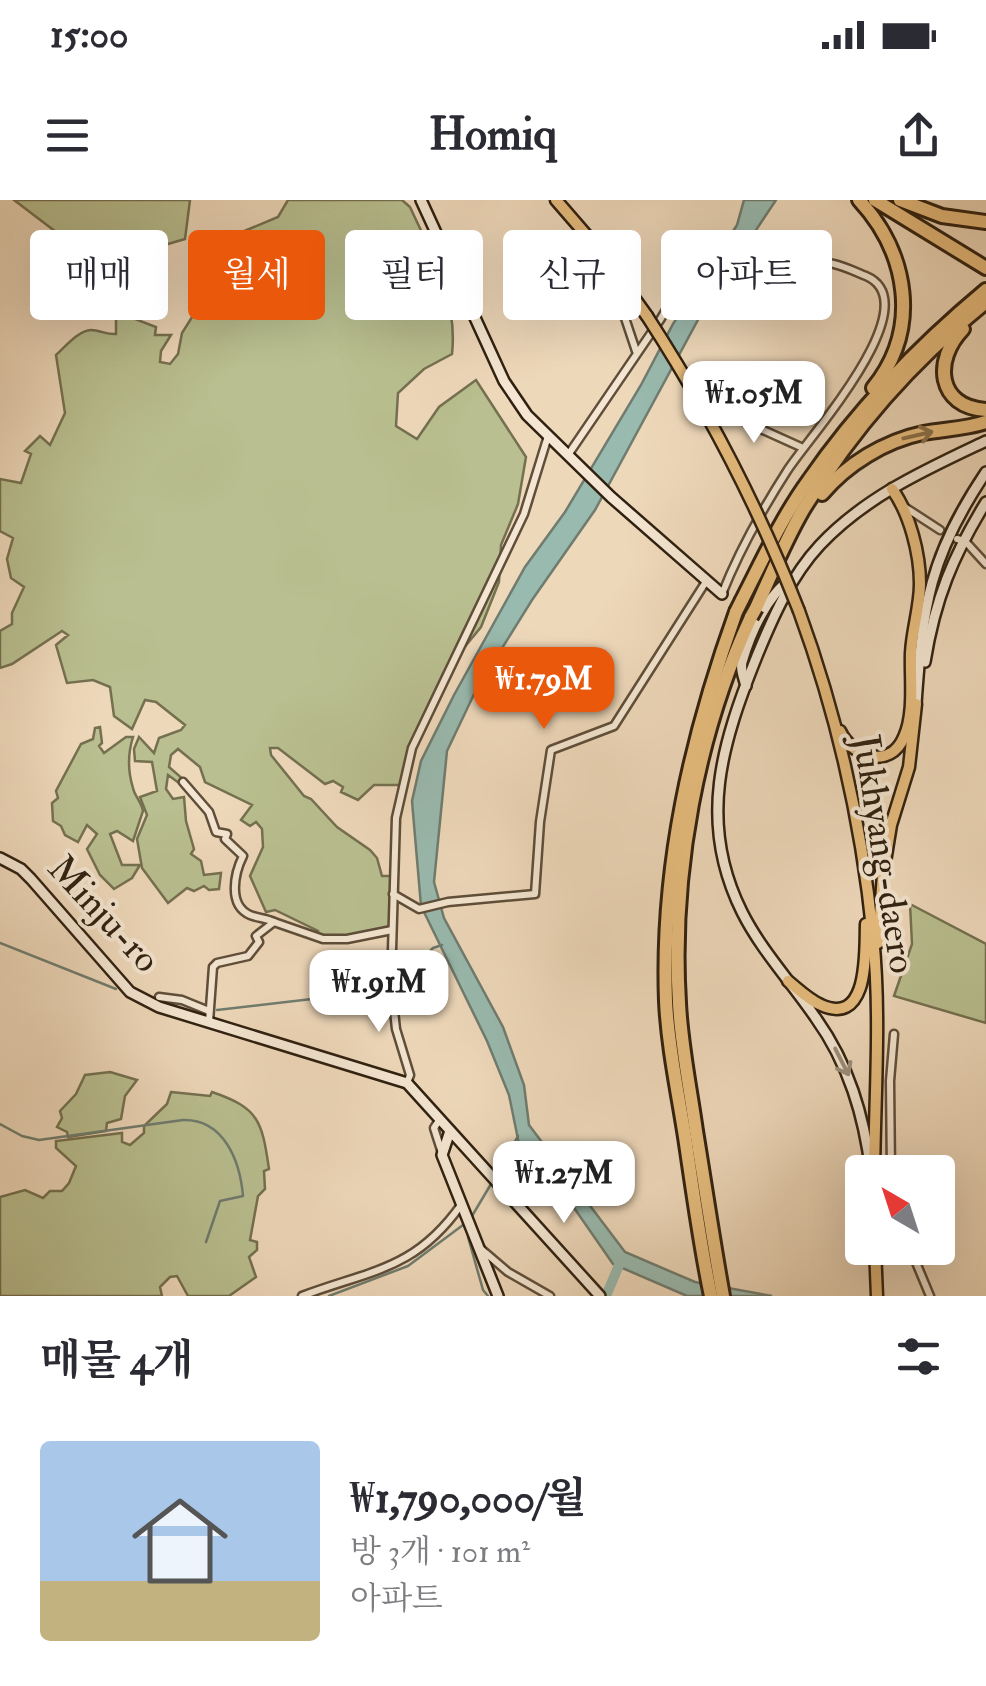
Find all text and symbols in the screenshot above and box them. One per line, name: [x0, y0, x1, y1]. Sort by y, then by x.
text: 15:00: [50, 11, 129, 59]
text: Homiq: [429, 107, 557, 163]
icon: menu: [40, 108, 95, 163]
icon: share: [891, 108, 946, 163]
chip: 매매: [30, 230, 168, 320]
chip: 월세: [188, 230, 325, 320]
chip: 필터: [345, 230, 483, 320]
chip: 신규: [503, 230, 641, 320]
chip: 아파트: [661, 230, 832, 320]
pin: ₩1.05M: [673, 361, 835, 446]
text: ₩1.05M: [705, 373, 803, 413]
one-way arrow: [901, 425, 933, 444]
pin: ₩1.79M: [463, 647, 625, 732]
text: ₩1.79M: [495, 659, 593, 699]
street label: Jukhyang-daero: [841, 730, 927, 977]
street label: Minju-ro: [38, 845, 170, 983]
pin: ₩1.91M: [298, 950, 460, 1035]
text: ₩1.91M: [331, 962, 427, 1002]
one-way arrow: [833, 1046, 852, 1076]
pin: ₩1.27M: [483, 1141, 645, 1226]
text: ₩1.27M: [515, 1153, 613, 1193]
north arrow: [845, 1155, 955, 1265]
map controls: [845, 1155, 955, 1265]
icon: filters: [891, 1329, 946, 1384]
text: 매물 4개: [40, 1335, 193, 1387]
text: ₩1,790,000/월: [350, 1473, 586, 1525]
icon: home: [120, 1481, 240, 1601]
text: 방 3개 · 101 m²: [350, 1532, 530, 1572]
text: 아파트: [350, 1579, 443, 1619]

